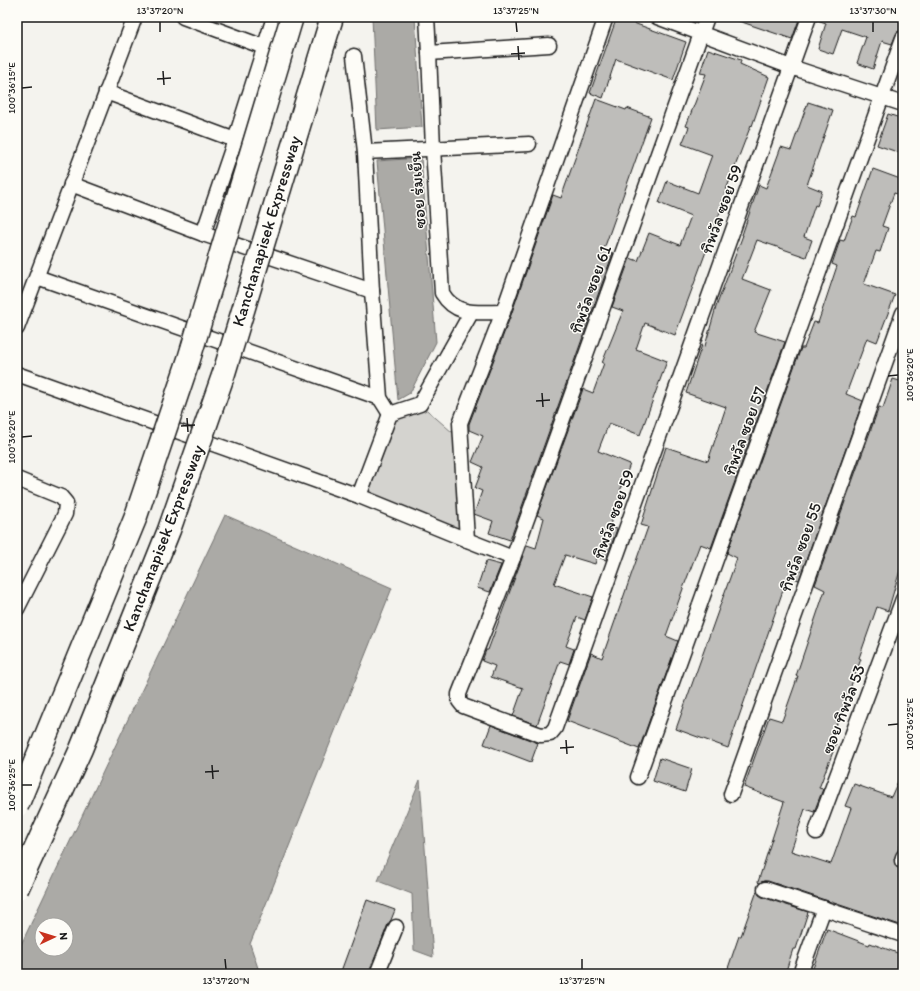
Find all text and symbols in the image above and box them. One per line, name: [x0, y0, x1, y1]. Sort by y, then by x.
text: 13°37'20"N: [136, 4, 184, 17]
text: 13°37'25"N: [493, 4, 539, 17]
text: 13°37'30"N: [849, 4, 897, 17]
text: 100°36'15"E: [5, 62, 18, 114]
street label: Kanchanapisek Expressway: [227, 133, 305, 329]
street label: ซอย ร่มเย็น: [404, 151, 430, 229]
street label: ทิพวัล ซอย 59: [696, 162, 746, 256]
street label: ทิพวัล ซอย 61: [565, 242, 615, 336]
text: 100°36'20"E: [903, 348, 916, 402]
street label: ทิพวัล ซอย 57: [719, 383, 770, 478]
text: 100°36'20"E: [5, 410, 18, 464]
street label: Kanchanapisek Expressway: [118, 442, 208, 634]
street label: ทิพวัล ซอย 59: [588, 467, 638, 561]
street label: ทิพวัล ซอย 55: [775, 500, 825, 594]
street label: ซอย ทิพวัล 53: [817, 662, 869, 756]
text: 100°36'25"E: [903, 697, 916, 750]
text: 100°36'25"E: [5, 758, 18, 811]
north arrow: [34, 917, 74, 957]
text: N: [57, 932, 70, 941]
text: 13°37'20"N: [202, 974, 250, 987]
text: 13°37'25"N: [559, 974, 605, 987]

